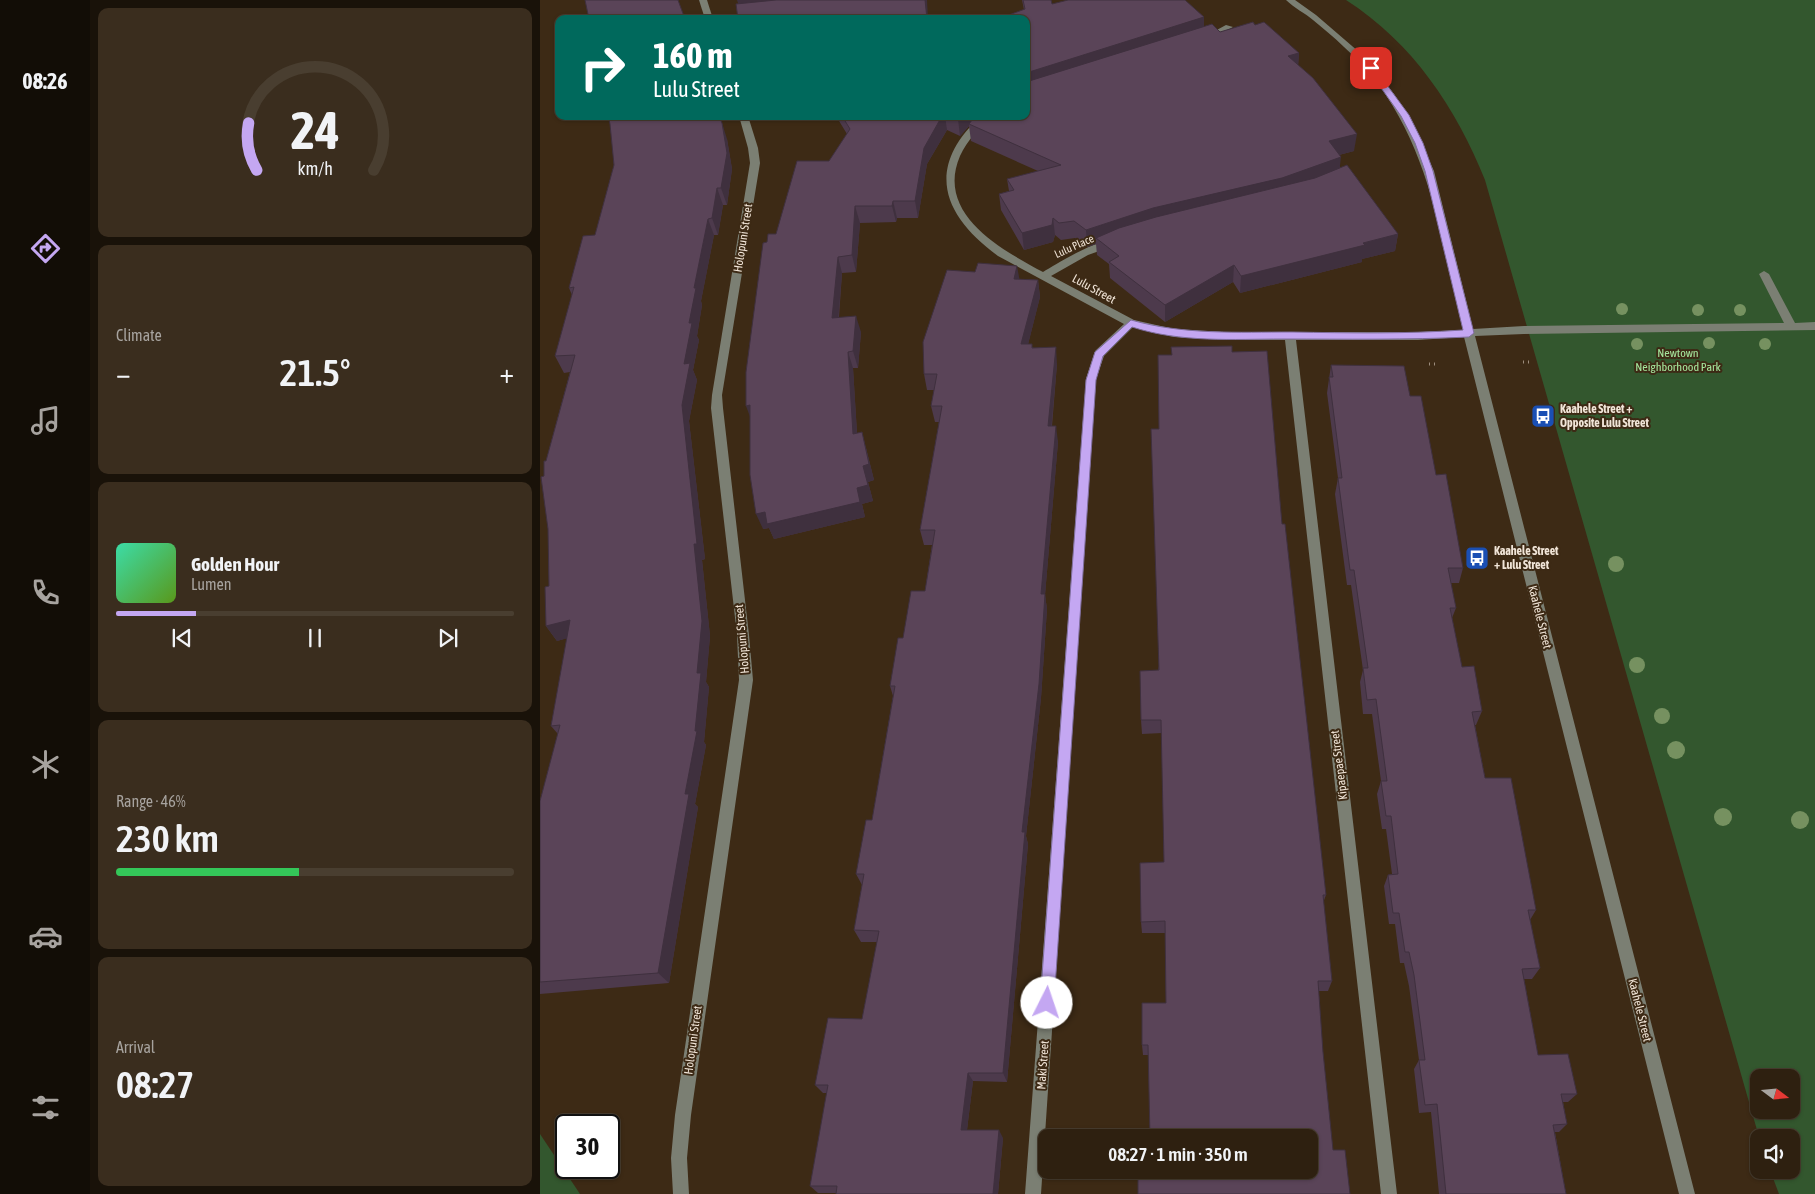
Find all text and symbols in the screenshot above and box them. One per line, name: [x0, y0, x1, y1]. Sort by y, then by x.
icon: right: [570, 35, 635, 100]
text: 160 m: [653, 35, 732, 75]
pin: [1350, 47, 1392, 89]
icon: arrive: [1357, 54, 1385, 82]
text: 08:26: [22, 68, 68, 94]
text: Lulu Street: [653, 76, 740, 102]
text: 24: [291, 100, 339, 160]
text: km/h: [297, 158, 333, 179]
street label: Holopuni Street: [731, 202, 755, 273]
icon: directions: [28, 231, 63, 266]
street label: Lulu Place: [1052, 232, 1096, 260]
street label: Lulu Street: [1070, 271, 1119, 307]
text: Climate: [116, 326, 162, 344]
park label: Newtown Neighborhood Park: [1635, 346, 1722, 374]
text: 21.5°: [280, 351, 350, 394]
text: −: [116, 357, 131, 389]
text: +: [499, 357, 514, 389]
place label: Kaahele Street + Opposite Lulu Street: [1560, 402, 1649, 430]
icon: music: [28, 403, 63, 438]
bus stop icon: Kaahele Street + Opposite Lulu Street: [1530, 403, 1556, 429]
place label: Kaahele Street + Lulu Street: [1494, 544, 1559, 572]
bus stop icon: Kaahele Street + Lulu Street: [1464, 545, 1490, 571]
text: Golden Hour: [191, 553, 279, 575]
icon: phone: [28, 575, 63, 610]
text: Lumen: [191, 575, 231, 593]
street label: Kaahele Street: [1525, 584, 1555, 651]
street label: Holopuni Street: [732, 603, 752, 674]
icon: previous: [168, 624, 196, 652]
icon: pause: [301, 624, 329, 652]
icon: next: [434, 624, 462, 652]
street label: Kipaepae Street: [1328, 729, 1350, 801]
icon: climate: [28, 747, 63, 782]
text: Range · 46%: [116, 792, 186, 810]
text: 230 km: [116, 817, 219, 860]
icon: car: [28, 919, 63, 954]
position arrow: [1020, 976, 1072, 1028]
street label: Kaahele Street: [1625, 977, 1655, 1044]
street label: Holopuni Street: [681, 1004, 705, 1075]
text: Arrival: [116, 1038, 155, 1056]
street label: Maki Street: [1034, 1039, 1052, 1090]
text: 08:27: [116, 1063, 194, 1106]
north arrow: [1750, 1069, 1800, 1119]
map controls: [1750, 1069, 1800, 1179]
icon: filters: [28, 1090, 63, 1125]
speed limit sign: 30: [555, 1114, 620, 1179]
button: sound: [1750, 1129, 1800, 1179]
text: 08:27 · 1 min · 350 m: [1108, 1143, 1248, 1165]

